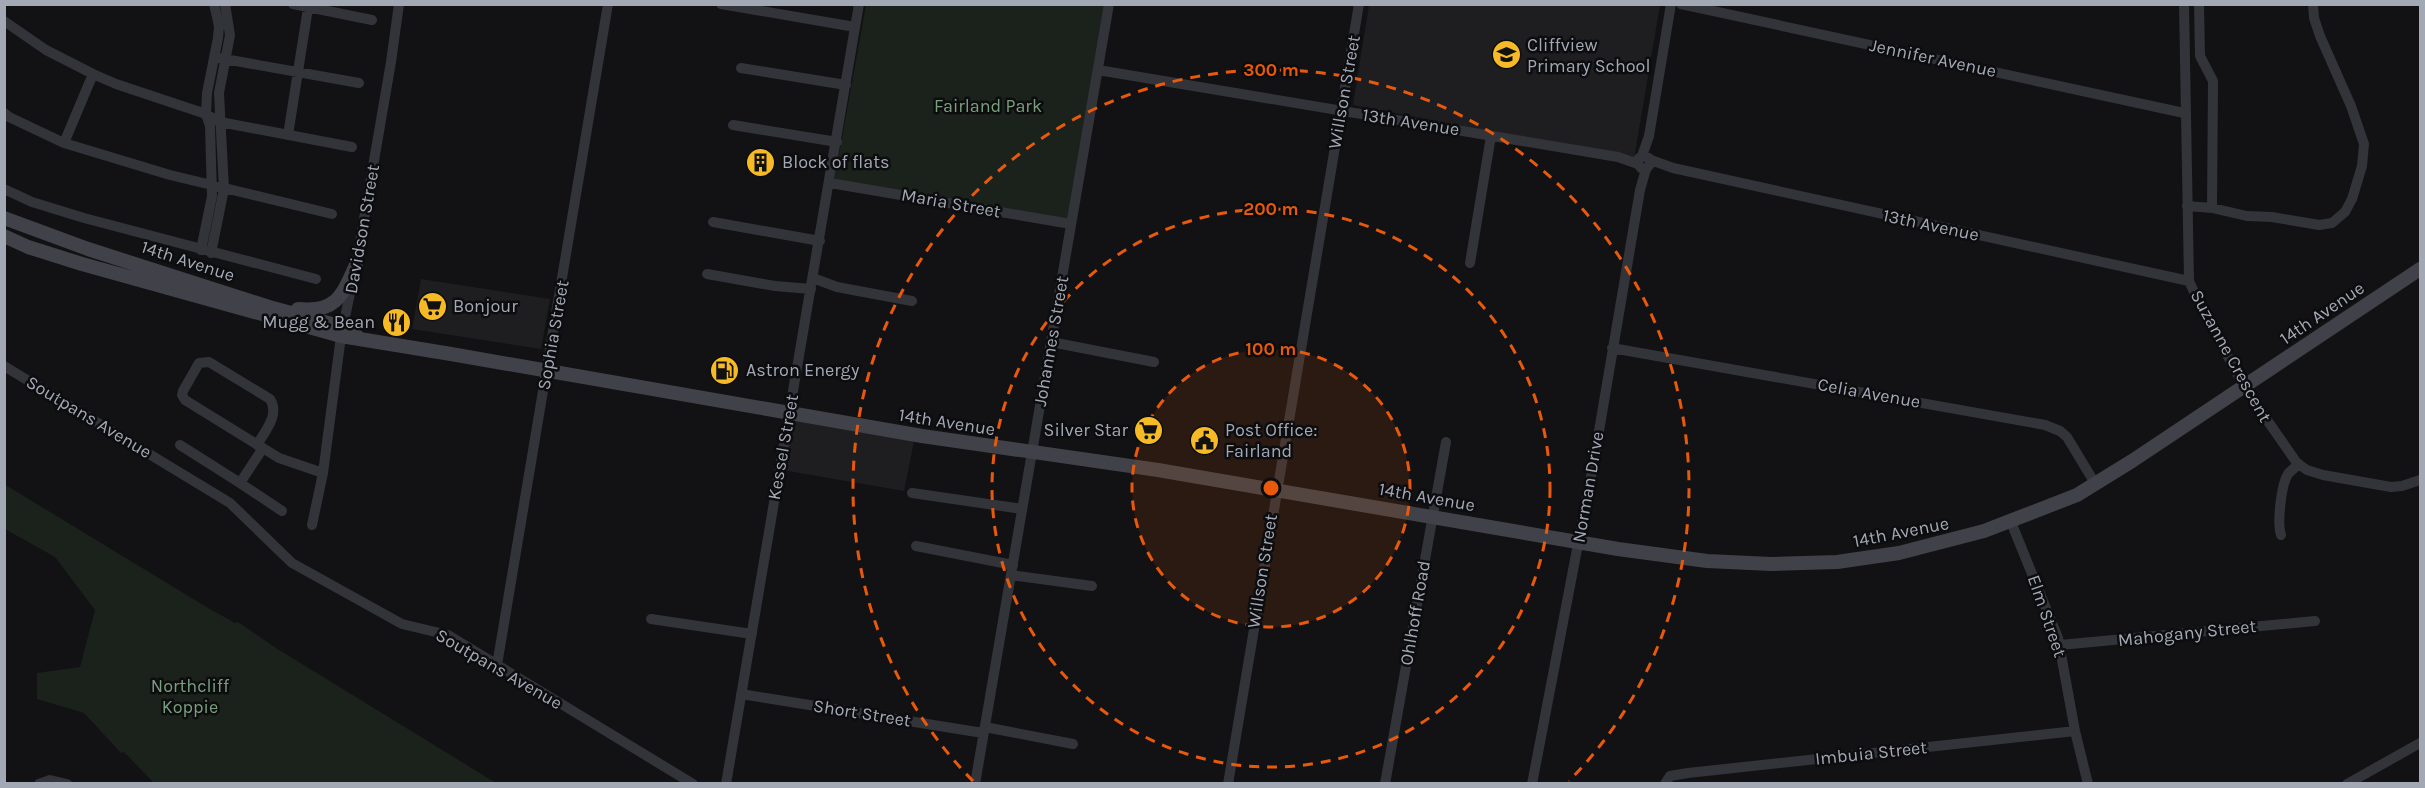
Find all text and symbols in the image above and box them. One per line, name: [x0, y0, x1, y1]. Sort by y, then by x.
street label: Willson Street: [1323, 33, 1365, 151]
place label: Cliffview Primary School: [1527, 34, 1651, 77]
street label: Jennifer Avenue: [1868, 34, 1998, 82]
school or university icon: Cliffview Primary School: [1490, 39, 1522, 71]
text: 300 m: [1243, 59, 1299, 81]
park label: Fairland Park: [934, 95, 1042, 117]
street label: 13th Avenue: [1361, 103, 1461, 141]
building icon: Block of flats: [745, 146, 777, 178]
place label: Block of flats: [782, 151, 889, 173]
street label: Davidson Street: [340, 163, 384, 295]
street label: Maria Street: [900, 183, 1003, 223]
text: 200 m: [1243, 198, 1299, 220]
street label: 13th Avenue: [1881, 204, 1981, 246]
street label: 14th Avenue: [138, 236, 238, 286]
street label: Johannes Street: [1029, 274, 1073, 408]
street label: 14th Avenue: [2276, 277, 2368, 349]
street label: Sophia Street: [533, 278, 574, 392]
street label: Suzanne Crescent: [2186, 286, 2277, 426]
supermarket icon: Bonjour: [416, 290, 448, 322]
place label: Bonjour: [453, 295, 518, 317]
restaurant icon: Mugg & Bean: [380, 306, 412, 338]
place label: Mugg & Bean: [262, 311, 375, 333]
text: 100 m: [1246, 338, 1296, 360]
fuel station icon: Astron Energy: [709, 354, 741, 386]
place label: Astron Energy: [746, 359, 860, 381]
street label: Soutpans Avenue: [22, 371, 156, 463]
street label: Celia Avenue: [1816, 373, 1922, 413]
street label: Kessel Street: [763, 392, 803, 502]
street label: 14th Avenue: [897, 404, 997, 440]
supermarket icon: Silver Star: [1133, 414, 1165, 446]
place label: Silver Star: [1044, 419, 1128, 441]
place label: Post Office: Fairland: [1225, 419, 1317, 462]
public building icon: Post Office: Fairland: [1188, 424, 1220, 456]
street label: Norman Drive: [1567, 430, 1609, 544]
centre of rings: [1261, 478, 1281, 498]
street label: 14th Avenue: [1377, 478, 1477, 516]
street label: Willson Street: [1242, 512, 1282, 630]
street label: 14th Avenue: [1851, 512, 1951, 552]
street label: Ohlhoff Road: [1395, 559, 1435, 667]
street label: Elm Street: [2023, 572, 2071, 660]
street label: Mahogany Street: [2117, 615, 2257, 651]
street label: Soutpans Avenue: [432, 624, 566, 714]
park label: Northcliff Koppie: [151, 675, 230, 718]
street label: Short Street: [812, 694, 913, 732]
street label: Imbuia Street: [1814, 736, 1928, 770]

